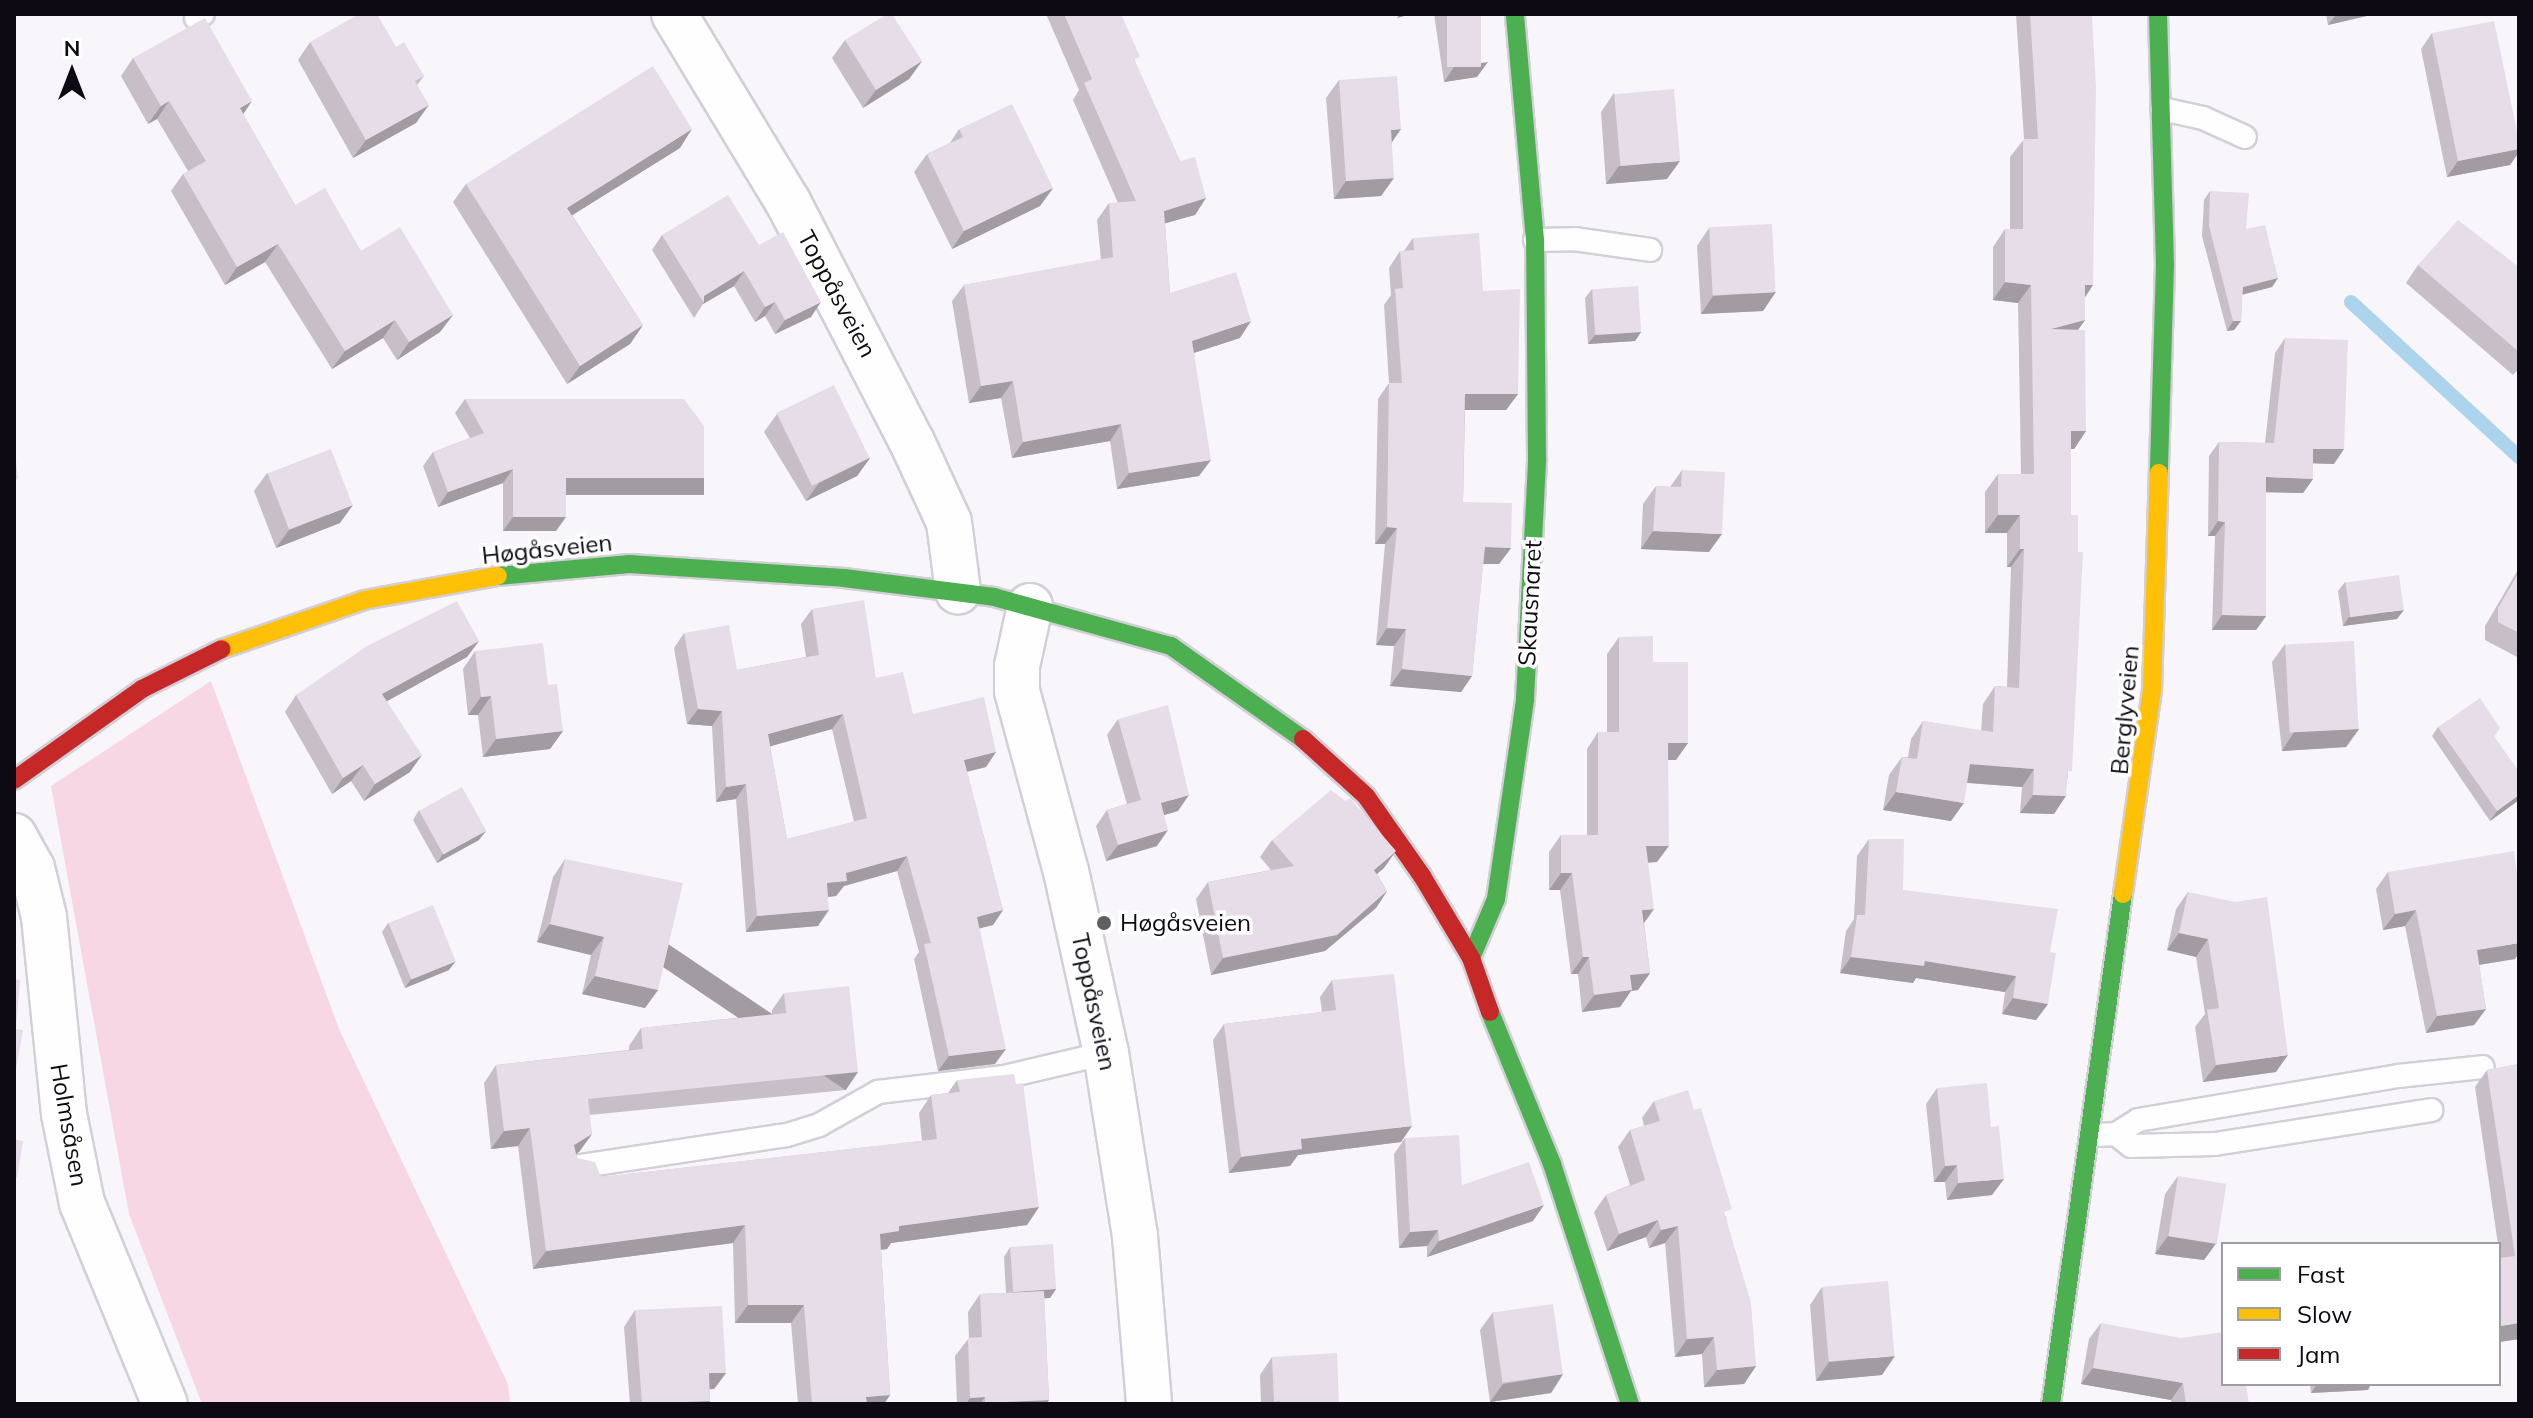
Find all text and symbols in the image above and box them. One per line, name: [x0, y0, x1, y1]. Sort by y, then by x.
north arrow: [32, 32, 112, 112]
text: N: [64, 34, 80, 62]
street label: Toppåsveien: [791, 226, 883, 362]
street label: Høgåsveien: [480, 528, 614, 570]
street label: Skausnaret: [1512, 539, 1548, 667]
street label: Berglyveien: [2105, 644, 2145, 776]
place label: Høgåsveien: [1120, 909, 1251, 937]
marker: Høgåsveien: [1095, 914, 1113, 932]
street label: Toppåsveien: [1065, 931, 1123, 1073]
street label: Holmsåsen: [44, 1061, 94, 1189]
legend: [2221, 1242, 2501, 1386]
text: Fast: [2297, 1259, 2345, 1289]
text: Slow: [2297, 1299, 2352, 1329]
text: Jam: [2297, 1339, 2340, 1369]

